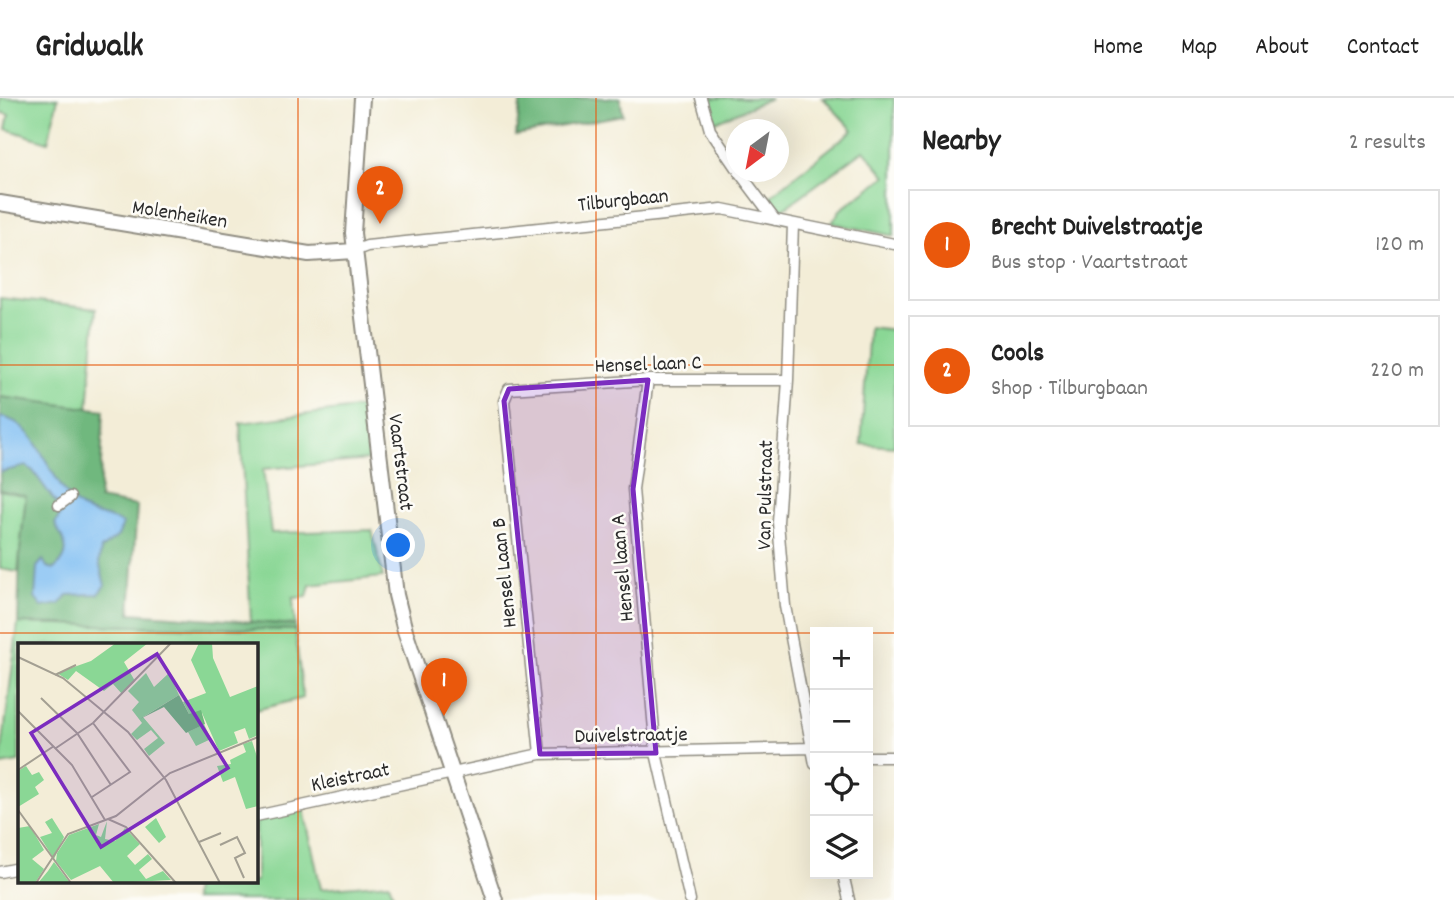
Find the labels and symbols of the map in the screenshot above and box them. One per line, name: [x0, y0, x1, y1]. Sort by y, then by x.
north arrow: [726, 119, 789, 182]
pin: 2: [357, 166, 403, 224]
street label: Tilburgbaan: [577, 182, 670, 222]
street label: Molenheiken: [130, 194, 229, 238]
street label: Hensel laan C: [594, 349, 702, 383]
street label: Vaartstraat: [378, 412, 420, 513]
street label: Van Pulstraat: [751, 440, 783, 550]
street label: Hensel laan A: [604, 513, 644, 623]
street label: Hensel Laan B: [485, 516, 527, 629]
your location: [381, 528, 415, 562]
inset map: [18, 643, 257, 883]
pin: 1: [421, 658, 467, 716]
street label: Duivelstraatje: [574, 721, 688, 753]
street label: Kleistraat: [309, 756, 393, 802]

